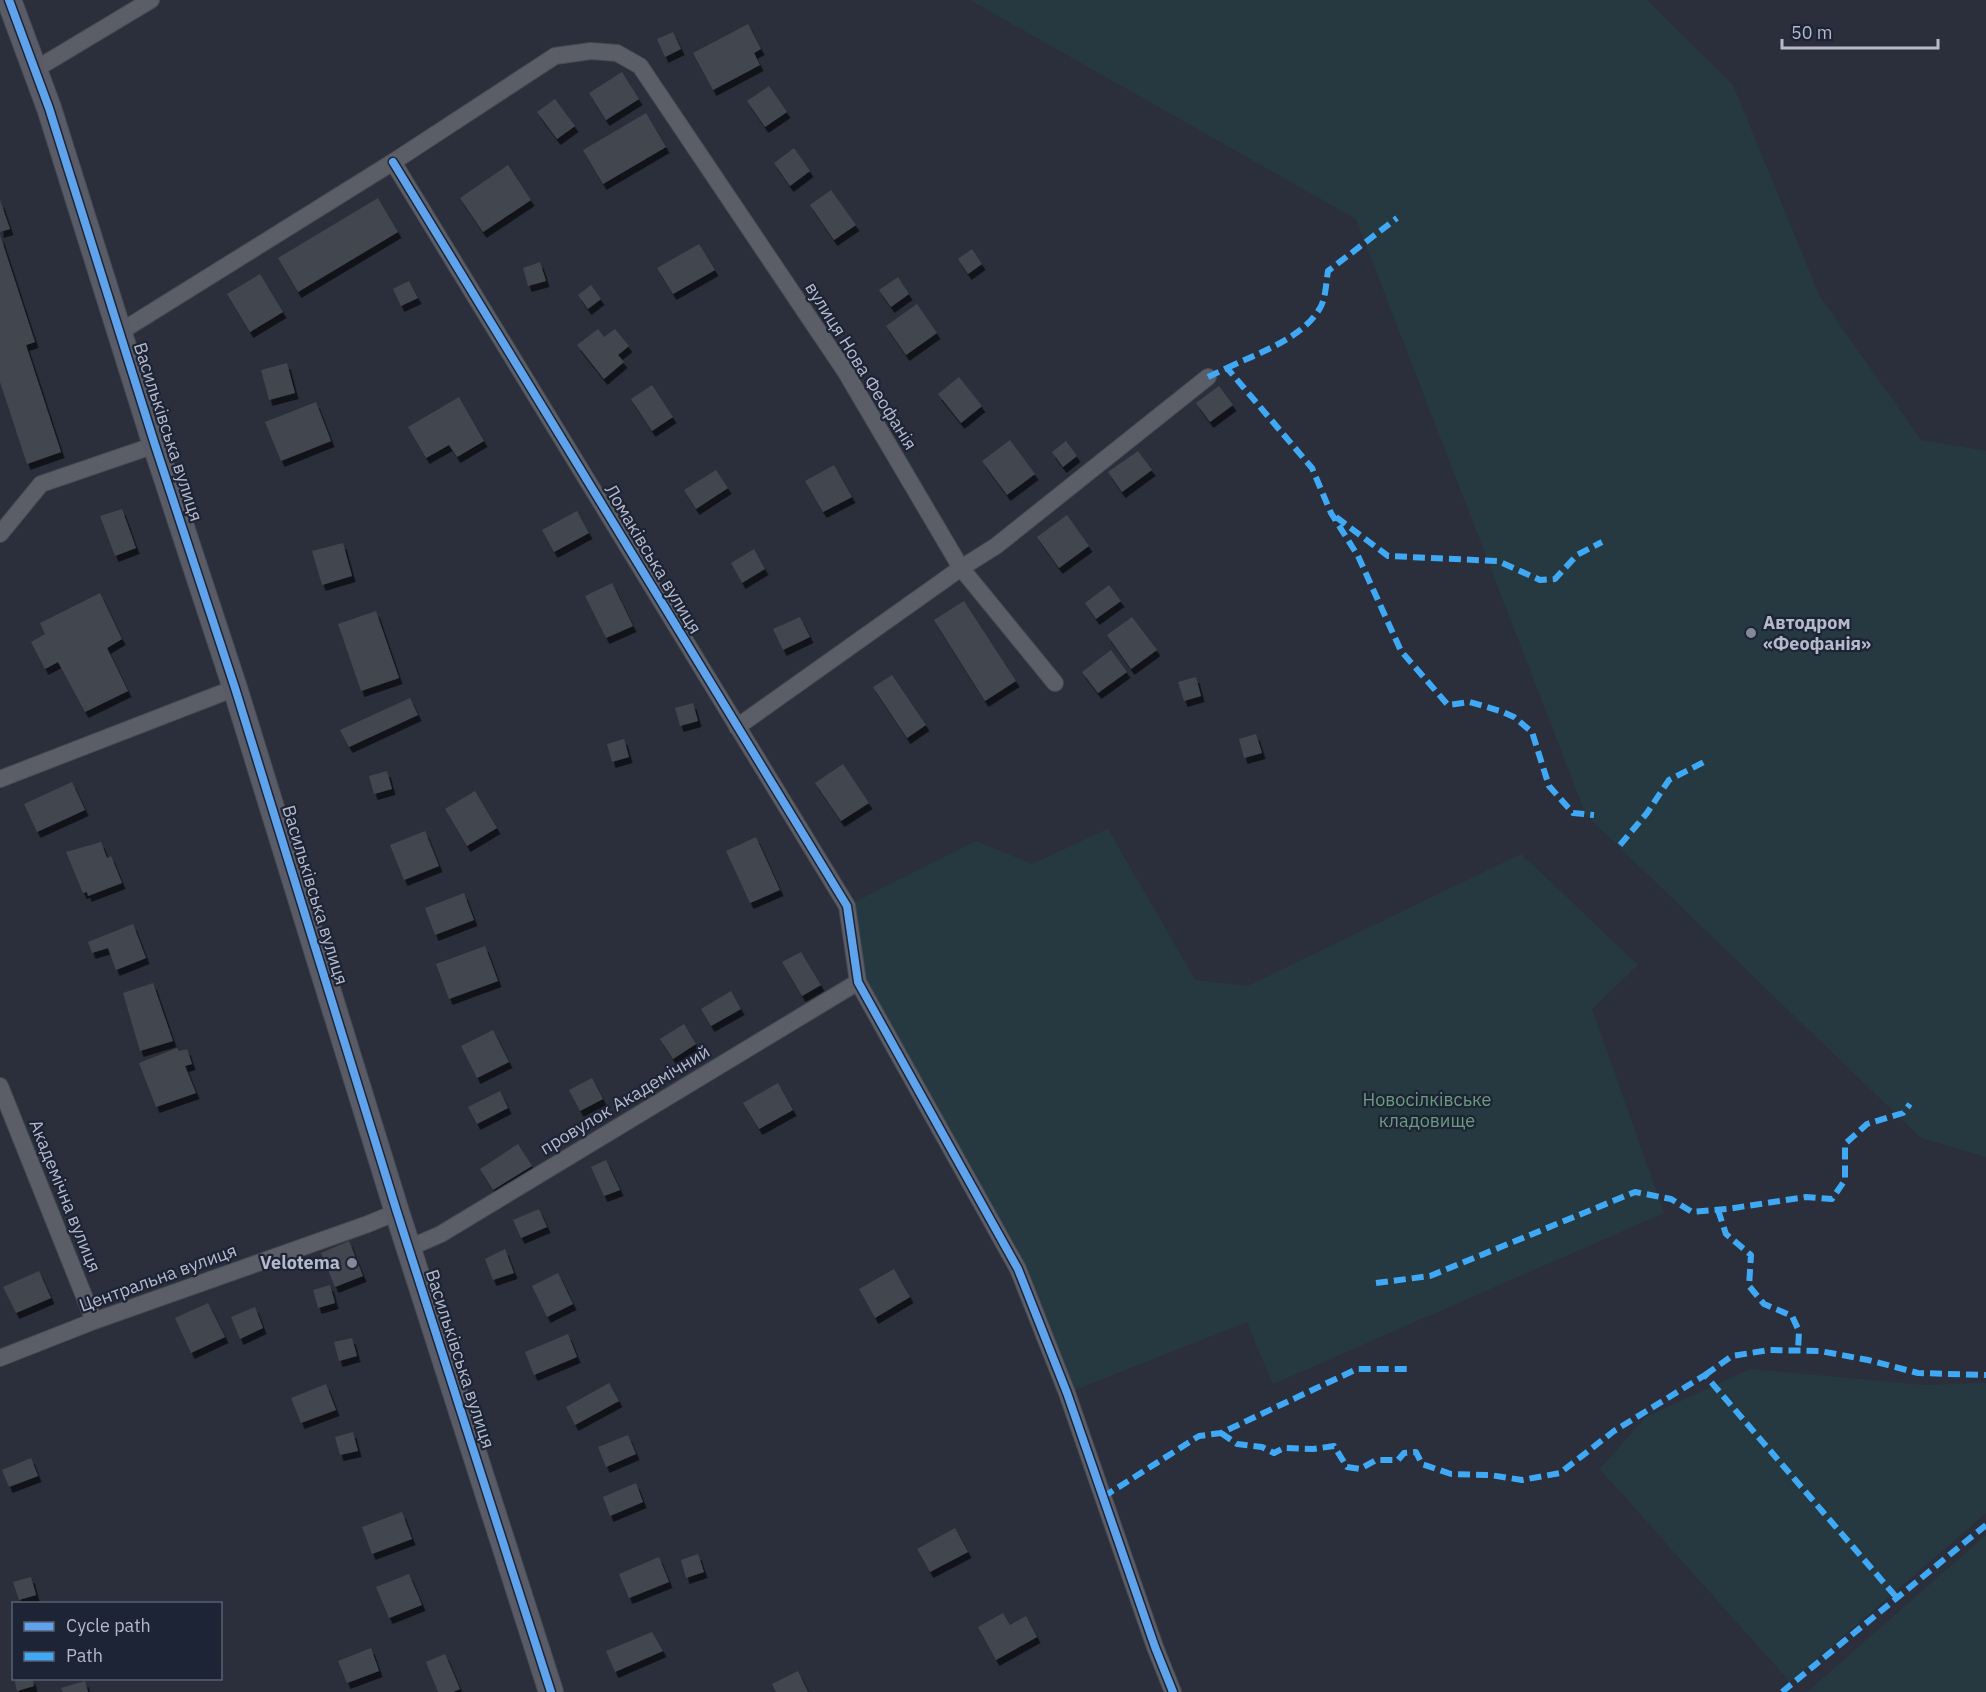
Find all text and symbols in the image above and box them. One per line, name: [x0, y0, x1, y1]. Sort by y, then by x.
scale bar: [1782, 12, 1938, 50]
text: 50 m: [1791, 21, 1833, 44]
street label: вулиця Нова Феофанія: [800, 278, 922, 454]
street label: Васильківська вулиця: [129, 339, 208, 524]
street label: Ломаківська вулиця: [600, 480, 707, 638]
place label: Автодром «Феофанія»: [1763, 611, 1871, 655]
marker: Автодром «Феофанія»: [1744, 626, 1758, 640]
street label: Васильківська вулиця: [277, 802, 354, 988]
street label: провулок Академічний: [536, 1040, 714, 1159]
park label: Новосілківське кладовище: [1362, 1088, 1492, 1132]
street label: Академічна вулиця: [24, 1116, 107, 1276]
street label: Центральна вулиця: [76, 1238, 240, 1317]
place label: Velotema: [260, 1251, 340, 1274]
marker: Velotema: [345, 1256, 359, 1270]
street label: Васильківська вулиця: [421, 1266, 500, 1451]
legend: [12, 1602, 222, 1680]
text: Cycle path: [66, 1614, 151, 1637]
text: Path: [66, 1644, 103, 1667]

